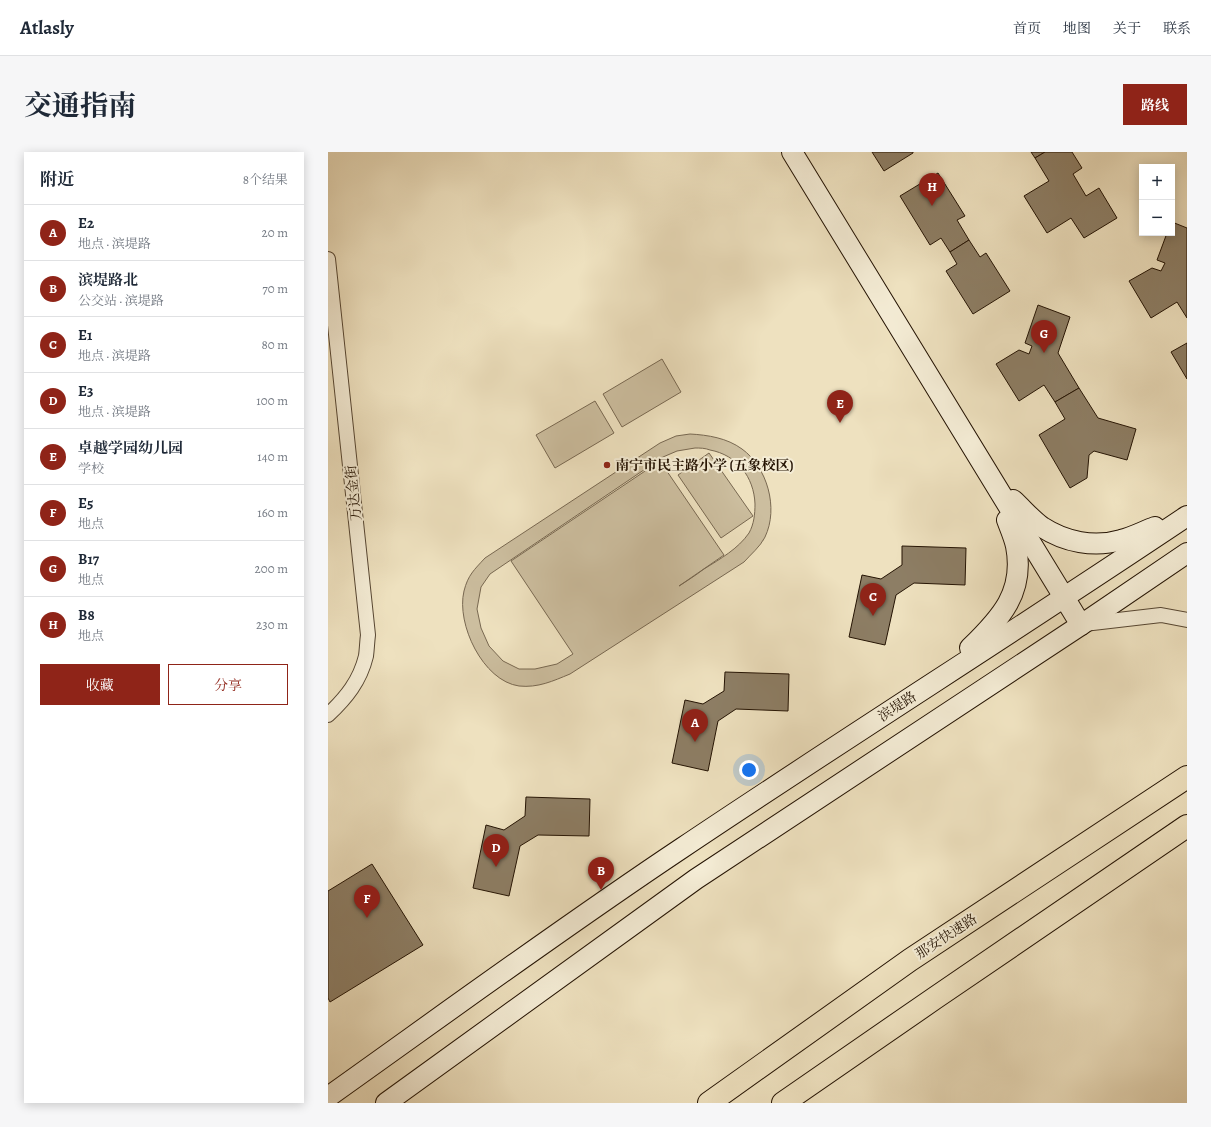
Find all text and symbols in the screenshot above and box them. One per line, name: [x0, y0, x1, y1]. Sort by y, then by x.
text: Atlasly: [20, 15, 74, 41]
text: 首页: [1013, 19, 1041, 38]
text: 地图: [1063, 19, 1091, 38]
text: 关于: [1113, 19, 1141, 38]
text: 联系: [1163, 19, 1191, 38]
button: 路线: [1123, 84, 1187, 125]
text: 交通指南: [24, 87, 136, 125]
map controls: [1139, 164, 1175, 236]
button: +: [1139, 164, 1175, 200]
text: 附近: [40, 168, 74, 191]
text: 8个结果: [243, 171, 288, 188]
pin: H: [919, 173, 945, 206]
button: −: [1139, 200, 1175, 236]
text: E2: [78, 213, 94, 233]
text: A: [49, 224, 57, 241]
text: 20 m: [262, 224, 288, 241]
text: 地点 · 滨堤路: [78, 235, 151, 252]
text: 滨堤路北: [78, 270, 138, 290]
text: B: [49, 280, 57, 297]
text: 70 m: [262, 280, 288, 297]
text: 公交站 · 滨堤路: [78, 292, 164, 309]
pin: G: [1031, 320, 1057, 353]
text: E1: [78, 325, 92, 345]
text: C: [49, 336, 57, 353]
text: 80 m: [261, 336, 288, 353]
text: 地点 · 滨堤路: [78, 347, 151, 364]
text: E3: [78, 381, 93, 401]
pin: E: [827, 390, 853, 423]
text: D: [48, 392, 58, 409]
text: 100 m: [256, 392, 288, 409]
text: 地点 · 滨堤路: [78, 403, 151, 420]
text: 卓越学园幼儿园: [78, 438, 183, 458]
text: E: [49, 448, 57, 465]
text: 140 m: [257, 448, 288, 465]
place label: 南宁市民主路小学 (五象校区): [615, 456, 794, 475]
text: 学校: [78, 460, 104, 477]
marker: 南宁市民主路小学 (五象校区): [602, 460, 612, 470]
street label: 万达金街: [341, 464, 366, 522]
text: E5: [78, 493, 93, 513]
text: F: [50, 504, 56, 521]
text: 160 m: [257, 504, 288, 521]
text: 地点: [78, 515, 104, 532]
text: B17: [78, 549, 99, 569]
text: G: [49, 560, 57, 577]
text: 200 m: [255, 560, 288, 577]
text: 地点: [78, 571, 104, 588]
pin: C: [860, 583, 886, 616]
text: B8: [78, 605, 95, 625]
text: H: [48, 616, 58, 633]
text: 230 m: [256, 616, 288, 633]
text: 地点: [78, 627, 104, 644]
button: 收藏: [40, 664, 160, 705]
button: 分享: [168, 664, 288, 705]
street label: 滨堤路: [874, 687, 920, 726]
pin: A: [682, 709, 708, 742]
your location: [739, 760, 759, 780]
pin: D: [483, 834, 509, 867]
pin: B: [588, 857, 614, 890]
pin: F: [354, 885, 380, 918]
street label: 那安快速路: [912, 909, 981, 963]

